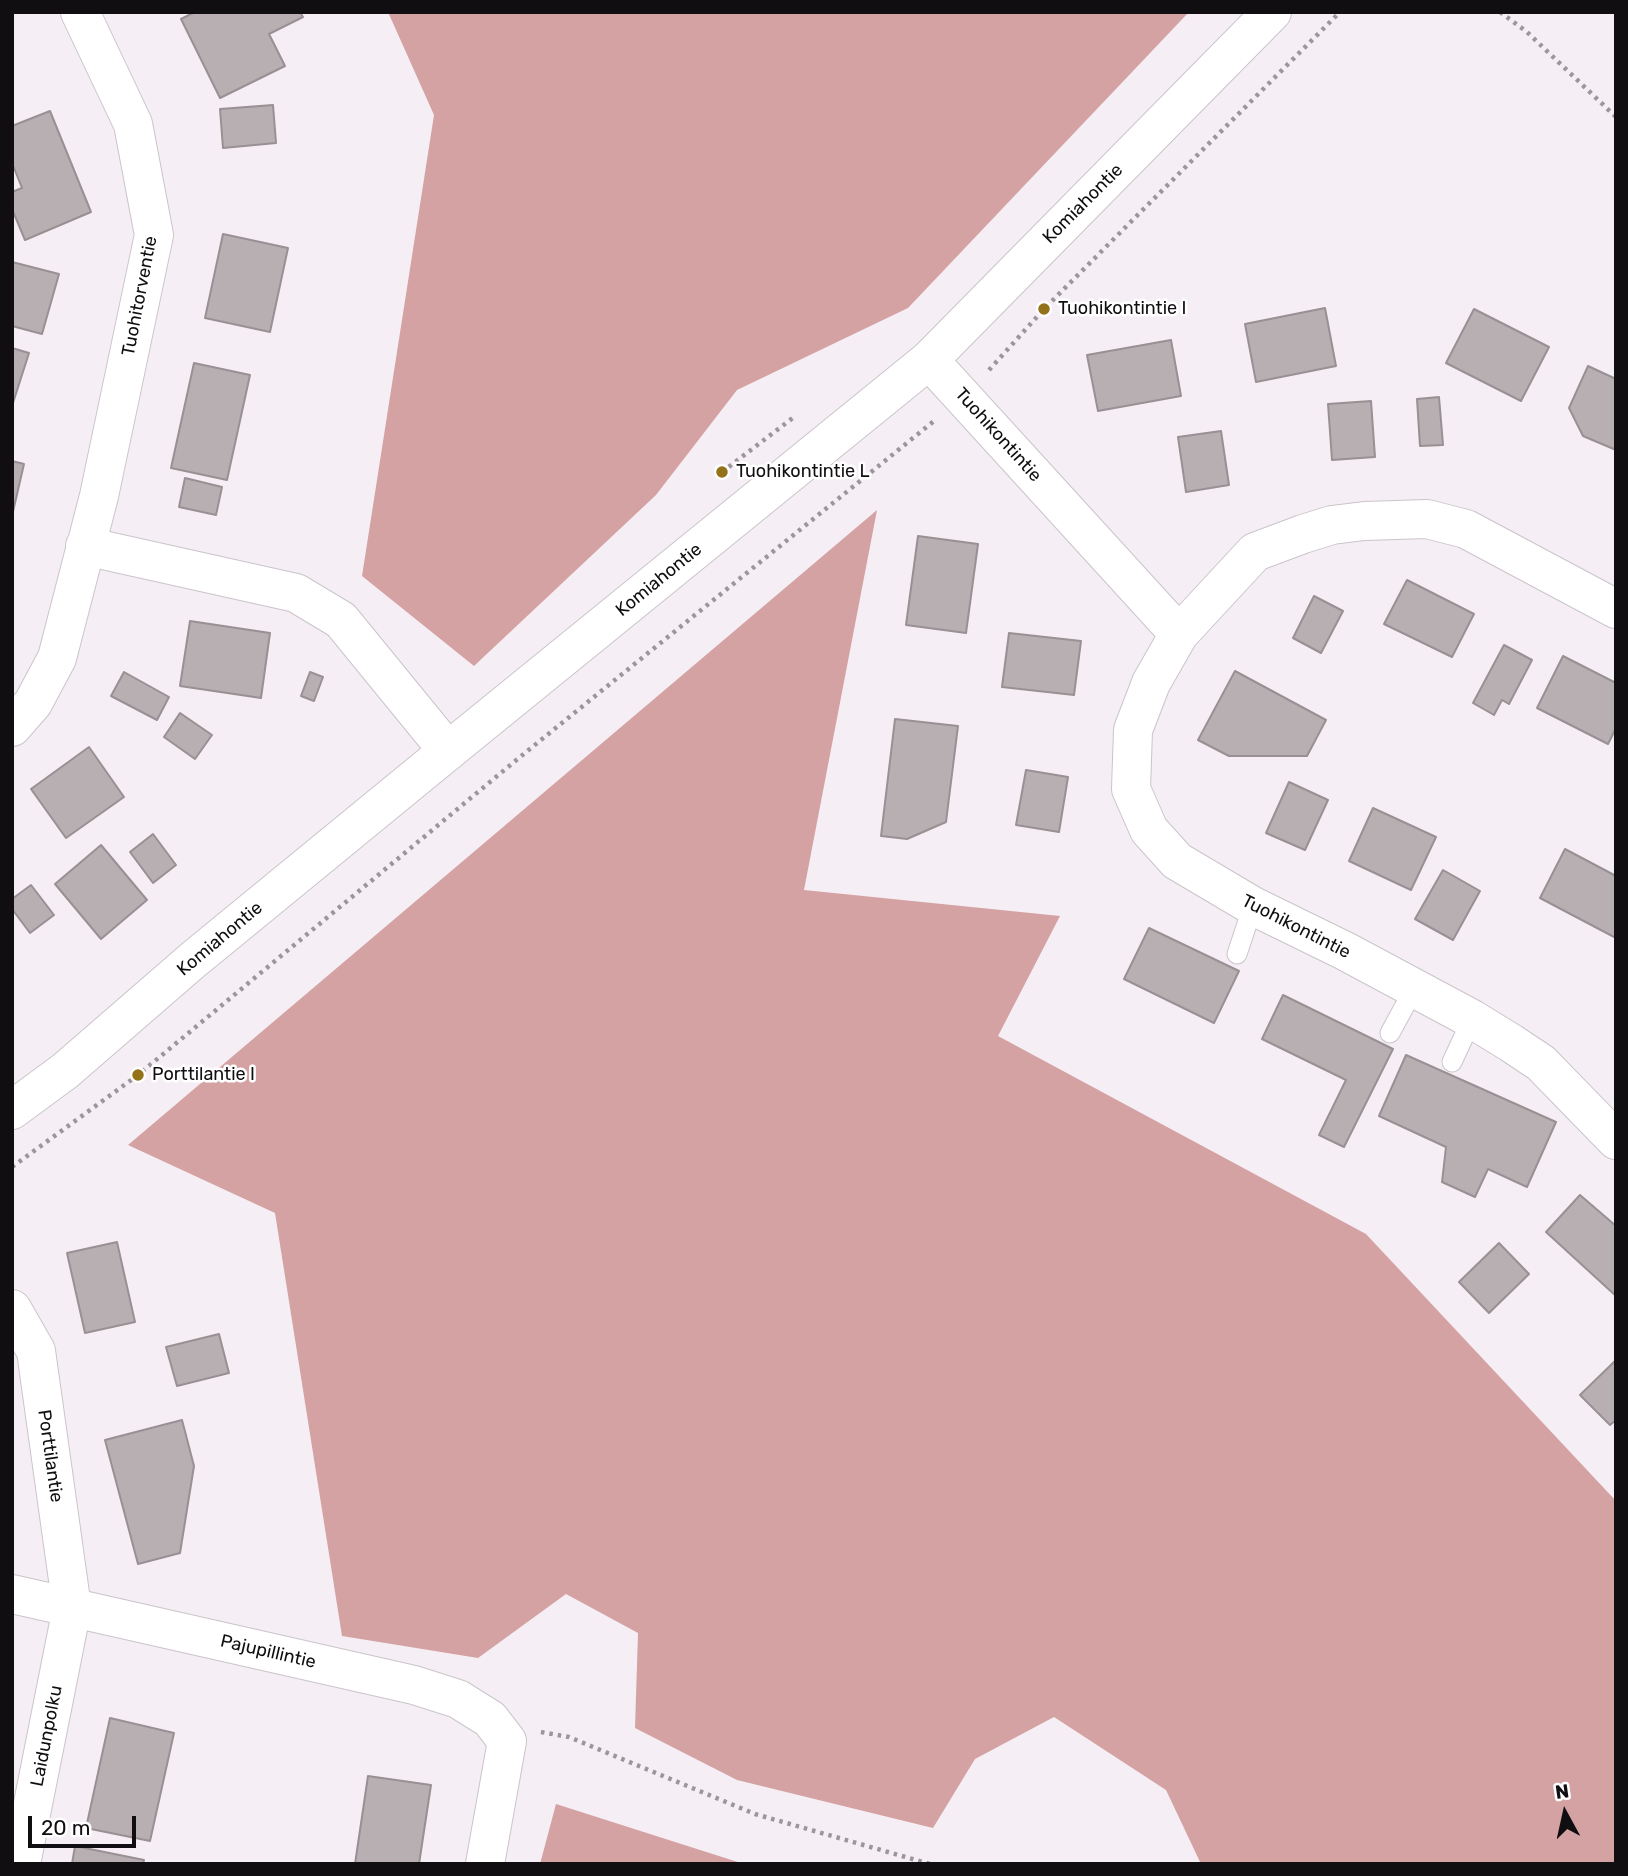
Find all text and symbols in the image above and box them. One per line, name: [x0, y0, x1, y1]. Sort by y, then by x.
street label: Komiahontie: [1038, 159, 1128, 249]
street label: Tuohitorventie: [118, 234, 162, 358]
place label: Tuohikontintie I: [1058, 298, 1186, 320]
marker: Tuohikontintie I: [1036, 301, 1052, 317]
street label: Tuohikontintie: [950, 384, 1046, 486]
place label: Tuohikontintie L: [736, 461, 870, 483]
marker: Tuohikontintie L: [714, 464, 730, 480]
street label: Komiahontie: [612, 539, 706, 621]
street label: Tuohikontintie: [1238, 890, 1354, 964]
street label: Komiahontie: [173, 897, 267, 981]
place label: Porttilantie I: [152, 1064, 255, 1086]
marker: Porttilantie I: [130, 1067, 146, 1083]
street label: Porttilantie: [33, 1408, 67, 1504]
street label: Pajupillintie: [218, 1631, 318, 1673]
street label: Laidunpolku: [27, 1684, 67, 1788]
north arrow: [1530, 1778, 1600, 1848]
text: N: [1554, 1779, 1570, 1804]
scale bar: [32, 1802, 140, 1846]
text: 20 m: [41, 1815, 90, 1840]

